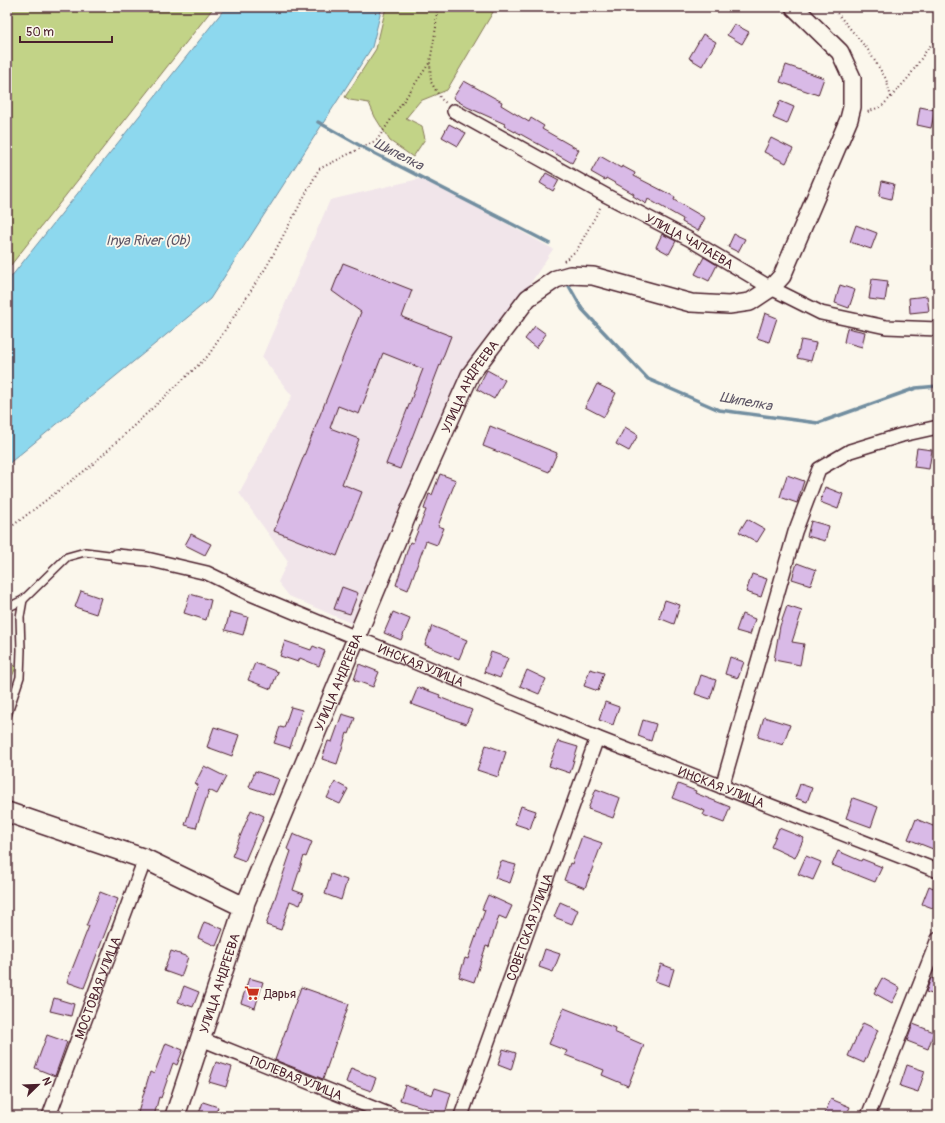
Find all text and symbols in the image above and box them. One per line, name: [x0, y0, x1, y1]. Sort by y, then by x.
scale bar: [20, 18, 112, 44]
text: 50 m: [26, 25, 54, 40]
water label: Шипелка: [371, 135, 427, 175]
street label: УЛИЦА ЧАПАЕВА: [642, 210, 737, 273]
water label: Inya River (Ob): [106, 232, 191, 249]
street label: УЛИЦА АНДРЕЕВА: [438, 337, 503, 435]
water label: Шипелка: [718, 389, 775, 415]
street label: УЛИЦА АНДРЕЕВА: [311, 630, 367, 733]
street label: ИНСКАЯ УЛИЦА: [376, 641, 467, 691]
street label: ИНСКАЯ УЛИЦА: [676, 763, 767, 812]
street label: СОВЕТСКАЯ УЛИЦА: [503, 871, 557, 983]
street label: УЛИЦА АНДРЕЕВА: [196, 931, 244, 1035]
street label: МОСТОВАЯ УЛИЦА: [71, 934, 125, 1042]
supermarket icon: Дарья: [243, 984, 261, 1002]
place label: Дарья: [263, 986, 296, 1002]
street label: ПОЛЕВАЯ УЛИЦА: [248, 1053, 345, 1104]
north arrow: [18, 1065, 58, 1105]
text: N: [39, 1075, 54, 1088]

